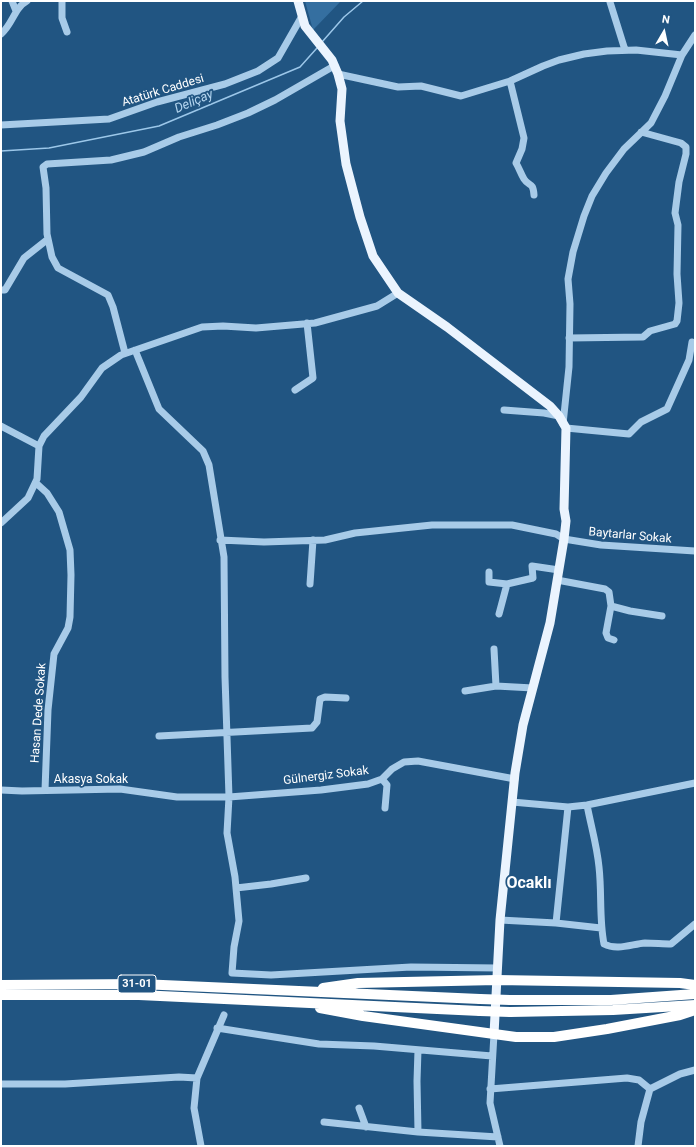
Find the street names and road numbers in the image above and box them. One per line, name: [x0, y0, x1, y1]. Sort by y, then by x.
street label: Atatürk Caddesi: [120, 72, 206, 110]
street label: Baytarlar Sokak: [588, 525, 672, 547]
street label: Hasan Dede Sokak: [28, 662, 50, 764]
street label: Gülnergiz Sokak: [282, 764, 370, 788]
street label: Akasya Sokak: [54, 773, 128, 787]
road number: 31-01: [118, 975, 156, 993]

